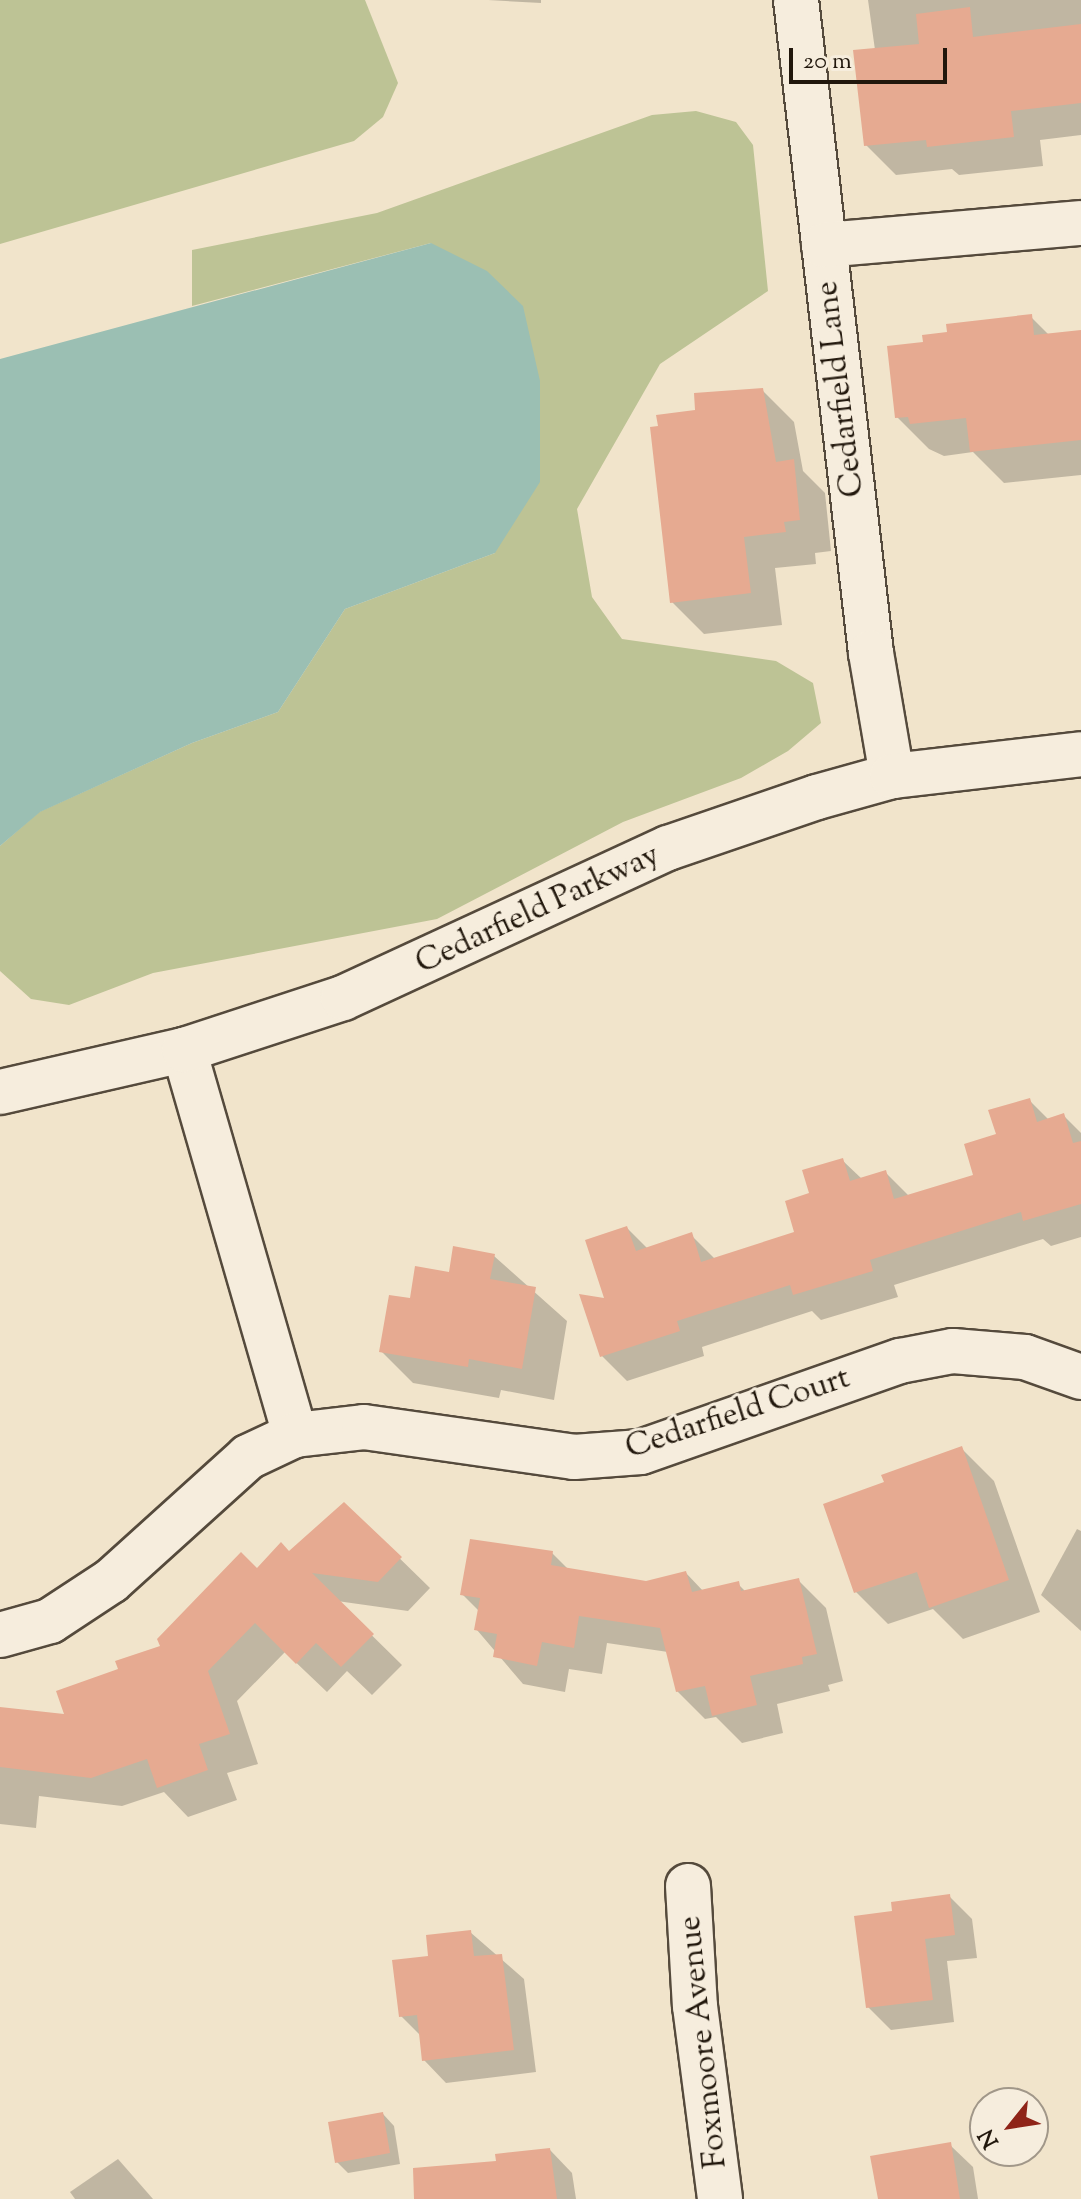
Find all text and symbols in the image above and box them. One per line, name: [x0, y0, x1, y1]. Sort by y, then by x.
scale bar: [793, 32, 951, 82]
text: 20 m: [803, 45, 852, 79]
street label: Cedarfield Lane: [809, 279, 873, 499]
street label: Cedarfield Parkway: [410, 837, 666, 983]
street label: Cedarfield Court: [621, 1360, 855, 1468]
street label: Foxmoore Avenue: [672, 1914, 736, 2170]
north arrow: [969, 2087, 1049, 2167]
text: N: [972, 2122, 1008, 2154]

